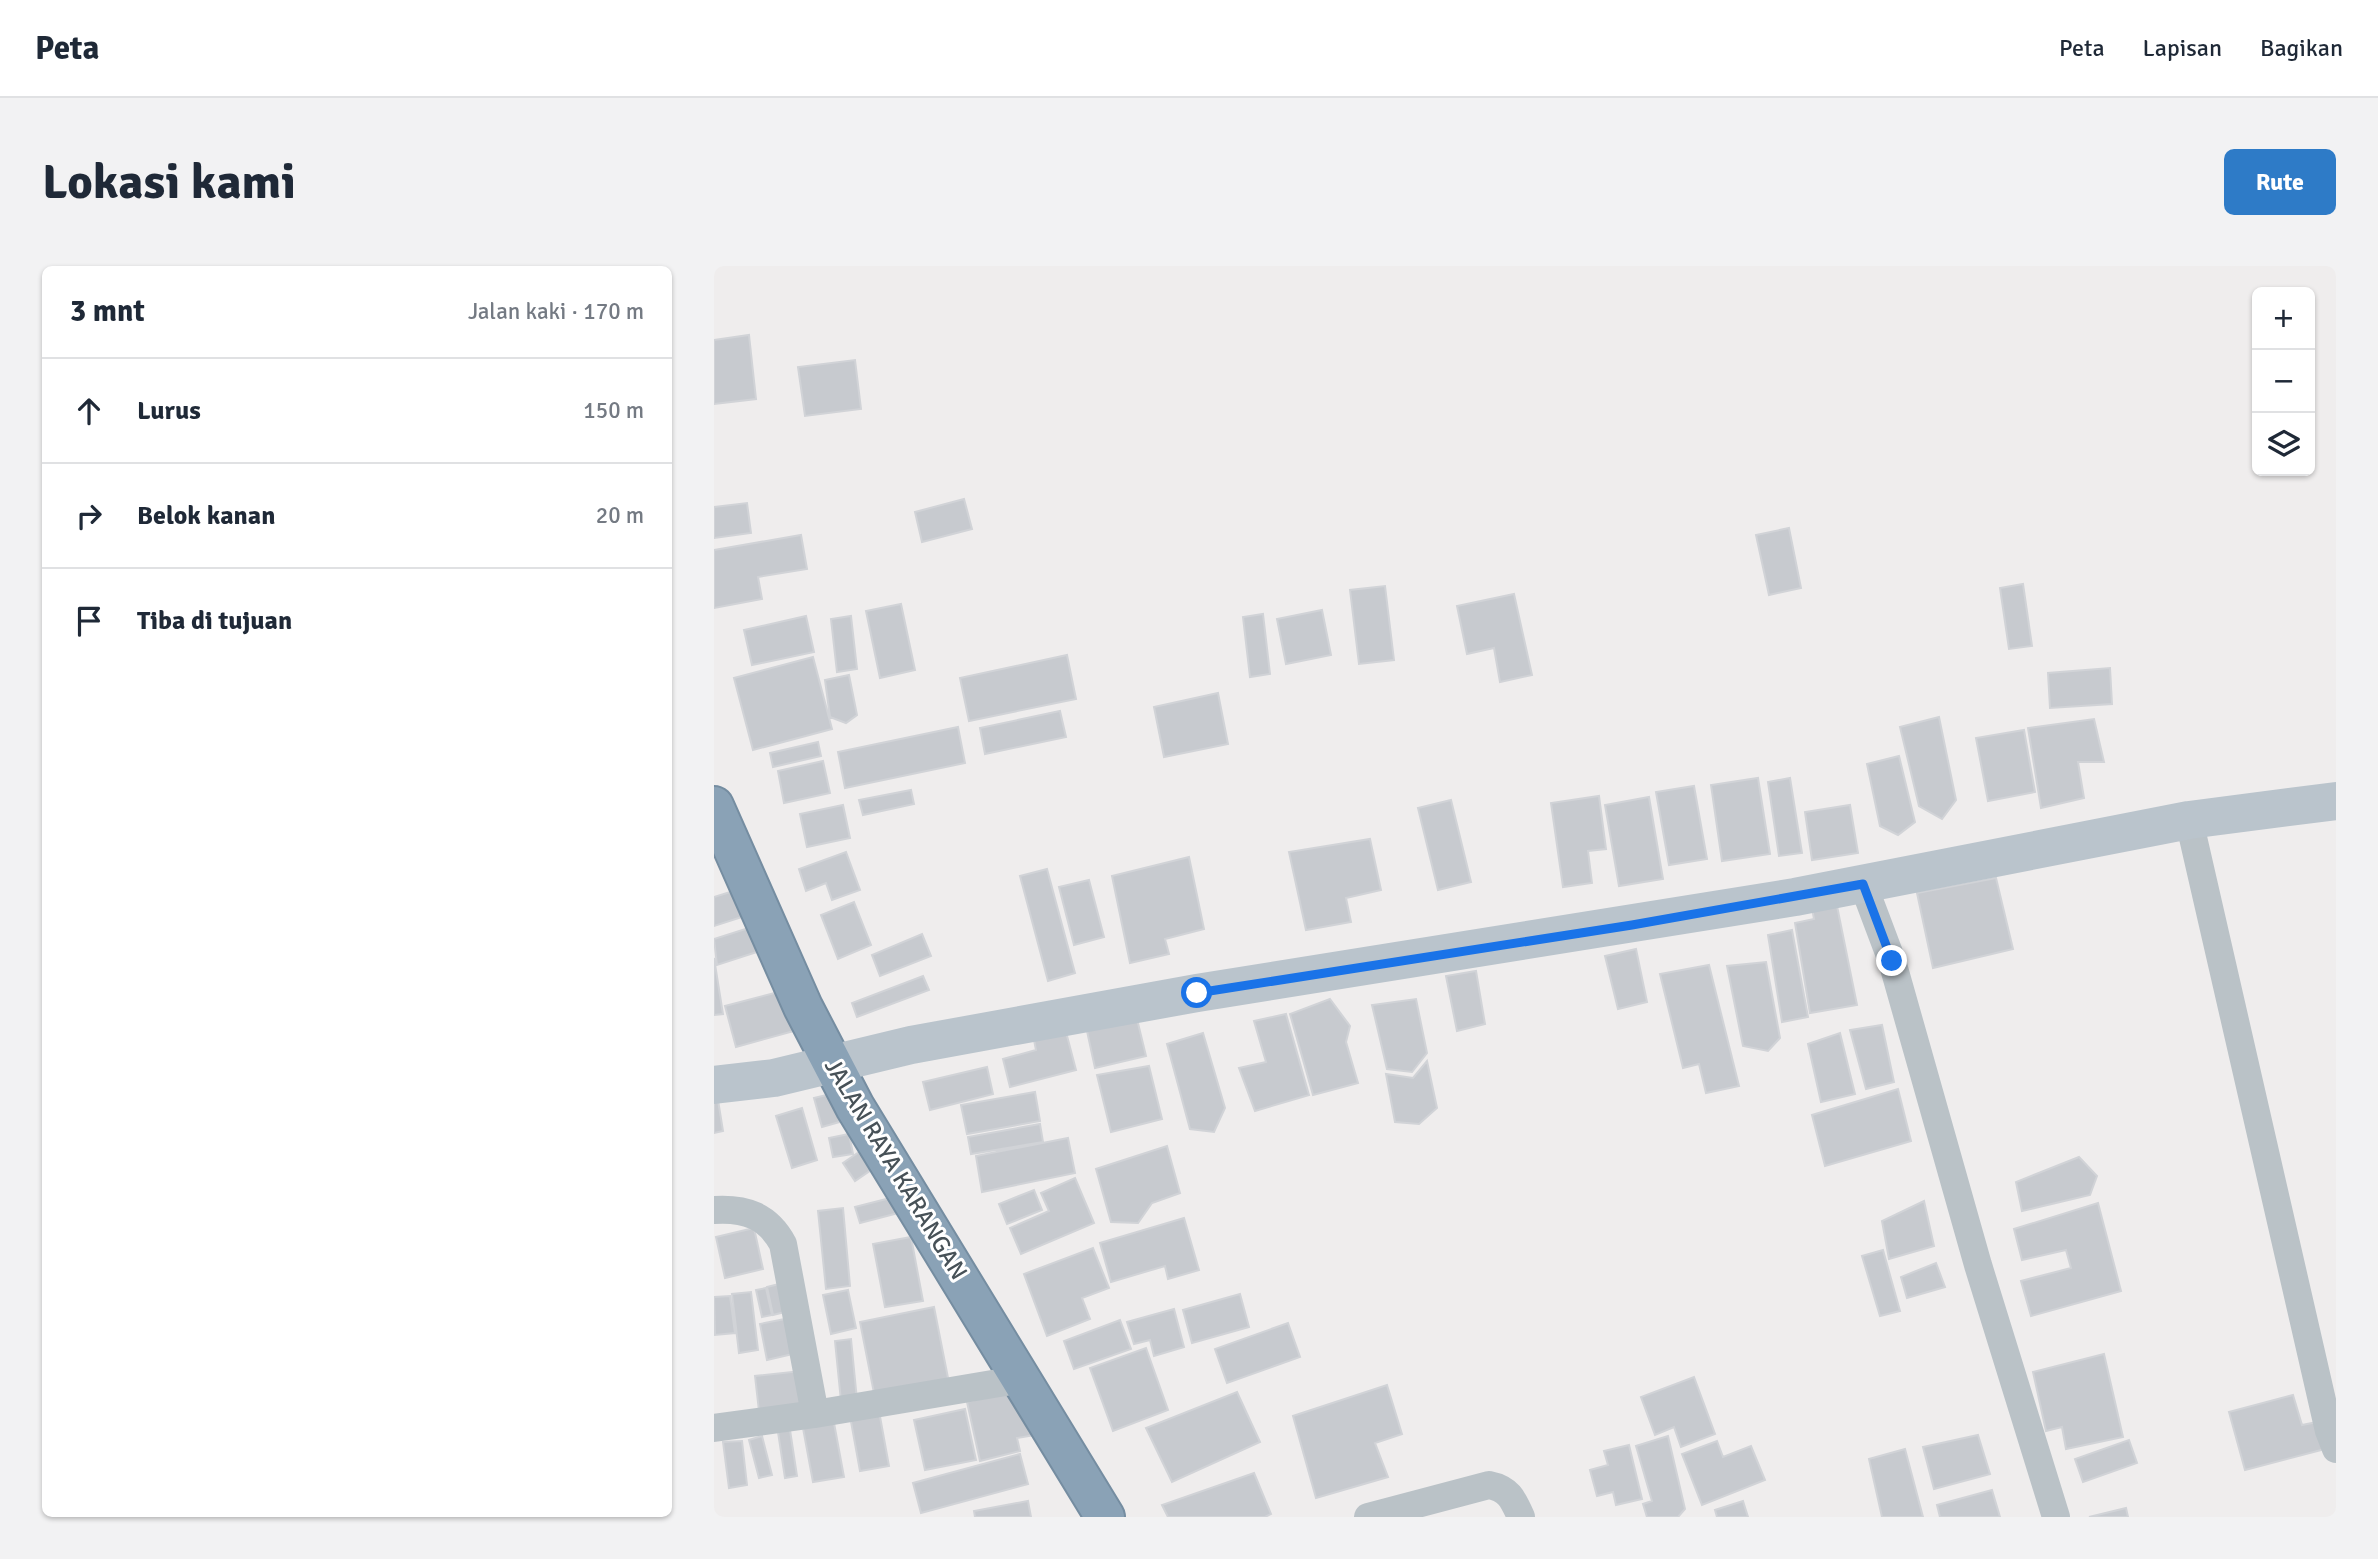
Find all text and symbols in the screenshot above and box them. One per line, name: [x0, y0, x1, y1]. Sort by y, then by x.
text: Peta: [35, 28, 99, 69]
text: Peta: [2059, 33, 2105, 63]
text: Lapisan: [2143, 33, 2222, 63]
text: Bagikan: [2260, 33, 2343, 63]
button: Rute: [2224, 149, 2336, 215]
text: Lokasi kami: [42, 152, 296, 212]
map controls: [2252, 287, 2315, 476]
button: +: [2252, 287, 2315, 350]
text: 3 mnt: [70, 293, 145, 330]
text: Jalan kaki · 170 m: [468, 297, 644, 326]
button: −: [2252, 350, 2315, 413]
icon: ahead: [70, 392, 108, 430]
text: Lurus: [137, 395, 201, 427]
text: 150 m: [583, 396, 644, 425]
button: layers: [2252, 413, 2315, 476]
icon: right: [70, 497, 108, 535]
text: Belok kanan: [137, 500, 275, 532]
text: 20 m: [596, 501, 644, 530]
icon: arrive: [70, 602, 108, 640]
text: Tiba di tujuan: [137, 605, 292, 637]
route end: [1876, 945, 1907, 976]
route start: [1181, 977, 1212, 1008]
street label: JALAN RAYA KARANGAN: [818, 1053, 974, 1285]

